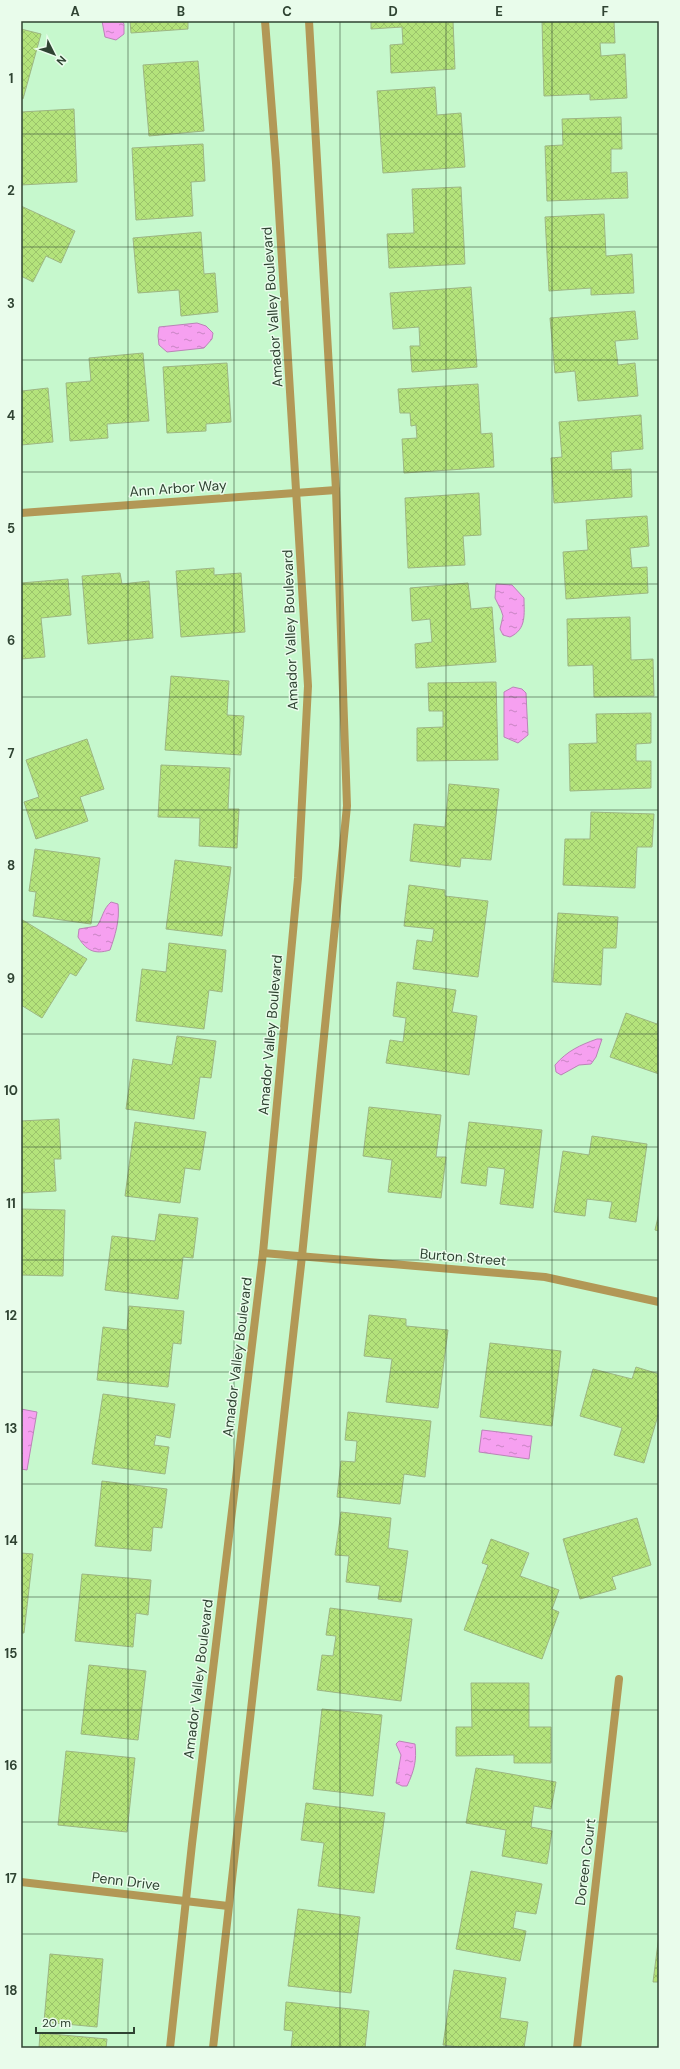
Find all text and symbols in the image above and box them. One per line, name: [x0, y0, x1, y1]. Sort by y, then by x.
text: A: [70, 3, 80, 20]
text: B: [177, 3, 185, 20]
text: C: [282, 3, 292, 20]
text: D: [388, 3, 398, 20]
text: E: [495, 3, 503, 20]
text: F: [601, 3, 609, 20]
north arrow: [34, 34, 74, 74]
text: N: [54, 53, 69, 68]
text: 1: [9, 70, 13, 87]
text: 2: [7, 182, 15, 199]
street label: Amador Valley Boulevard: [257, 226, 287, 388]
text: 3: [7, 295, 15, 312]
text: 4: [7, 407, 15, 424]
street label: Ann Arbor Way: [129, 476, 228, 500]
text: 5: [7, 520, 15, 537]
street label: Amador Valley Boulevard: [278, 549, 302, 711]
text: 6: [7, 632, 15, 649]
text: 7: [8, 745, 15, 762]
text: 8: [7, 857, 15, 874]
street label: Amador Valley Boulevard: [254, 954, 286, 1116]
text: 9: [7, 970, 15, 987]
text: 10: [4, 1082, 18, 1099]
text: 11: [6, 1195, 16, 1212]
street label: Burton Street: [419, 1244, 507, 1270]
street label: Amador Valley Boulevard: [218, 1276, 256, 1438]
text: 12: [5, 1307, 17, 1324]
text: 13: [5, 1420, 17, 1437]
text: 14: [4, 1532, 18, 1549]
street label: Amador Valley Boulevard: [179, 1598, 217, 1760]
text: 15: [5, 1645, 17, 1662]
text: 16: [5, 1757, 17, 1774]
street label: Doreen Court: [571, 1817, 599, 1907]
street label: Penn Drive: [91, 1868, 161, 1894]
text: 17: [5, 1870, 17, 1887]
text: 18: [5, 1982, 17, 1999]
scale bar: [36, 2009, 134, 2035]
text: 20 m: [42, 2015, 71, 2031]

